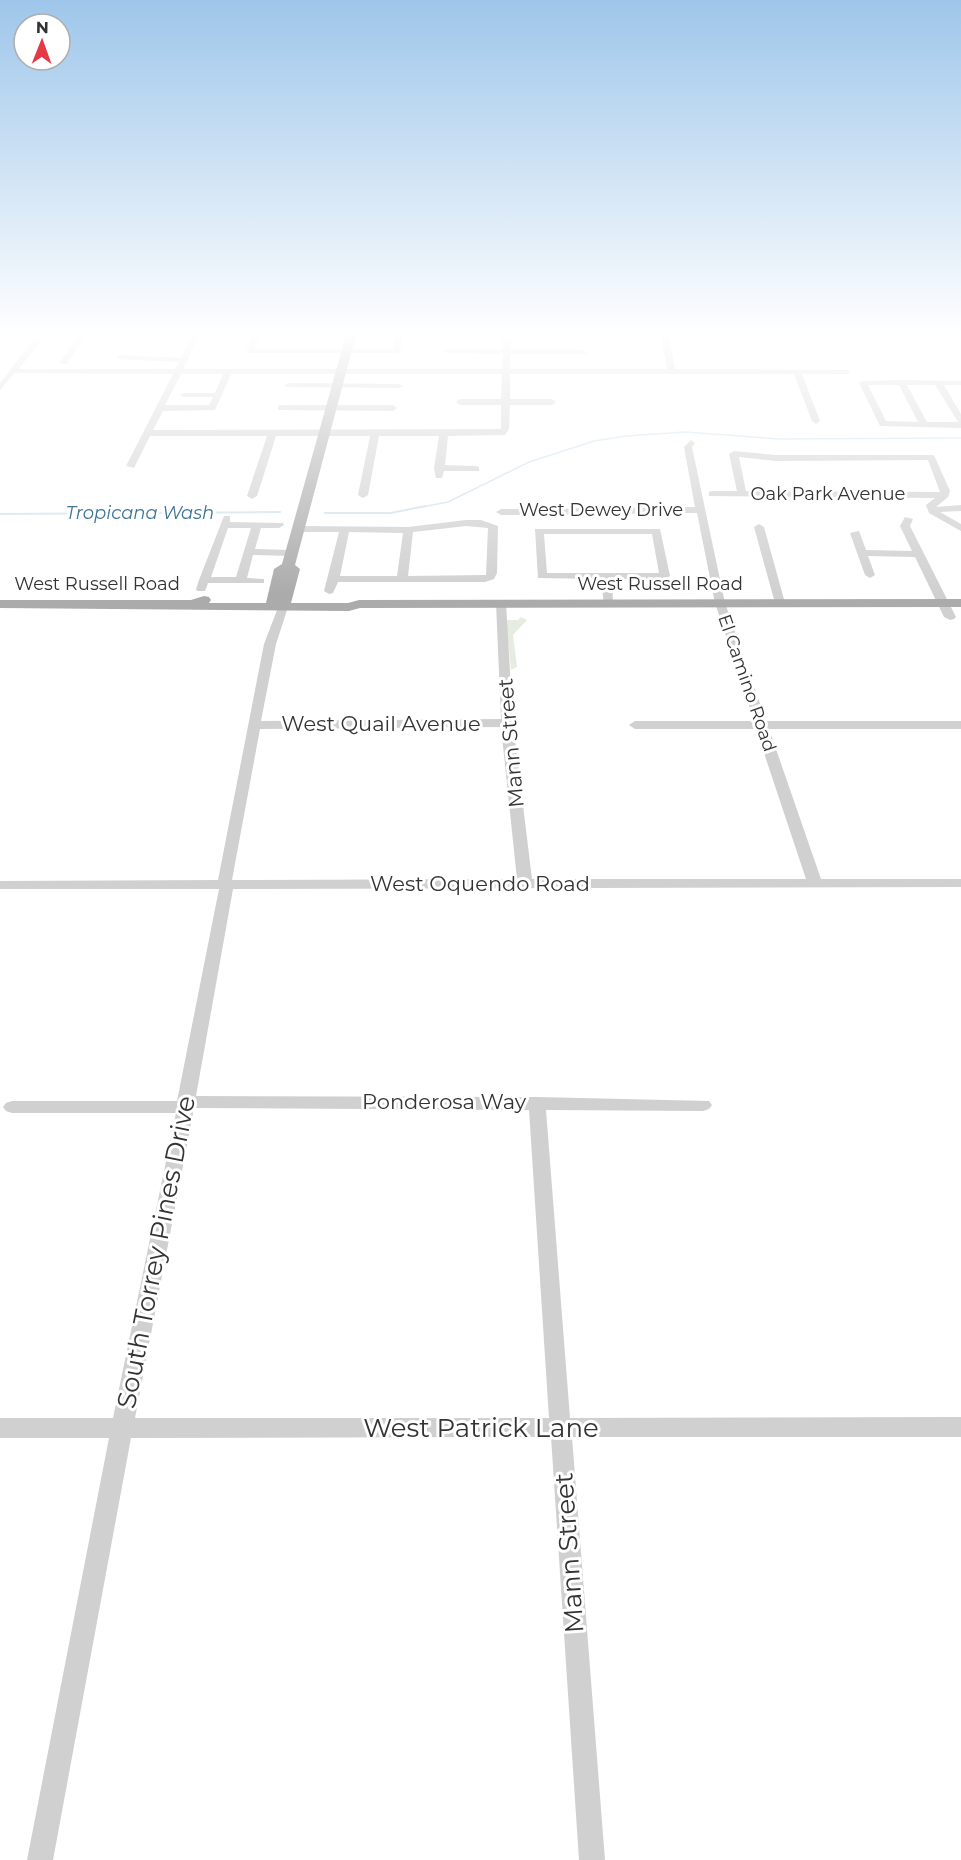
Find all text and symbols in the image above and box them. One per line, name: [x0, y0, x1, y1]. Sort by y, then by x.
north arrow: [12, 12, 72, 72]
text: N: [36, 18, 49, 37]
street label: Oak Park Avenue: [751, 483, 906, 505]
street label: West Dewey Drive: [519, 499, 683, 521]
water label: Tropicana Wash: [66, 502, 214, 524]
street label: West Russell Road: [14, 573, 180, 595]
street label: West Russell Road: [577, 573, 743, 595]
street label: El Camino Road: [713, 611, 781, 755]
street label: Mann Street: [492, 677, 529, 809]
street label: West Quail Avenue: [281, 711, 481, 736]
street label: West Oquendo Road: [370, 871, 590, 896]
street label: Ponderosa Way: [362, 1089, 527, 1114]
street label: South Torrey Pines Drive: [110, 1093, 202, 1411]
street label: West Patrick Lane: [363, 1412, 599, 1444]
street label: Mann Street: [547, 1472, 591, 1634]

